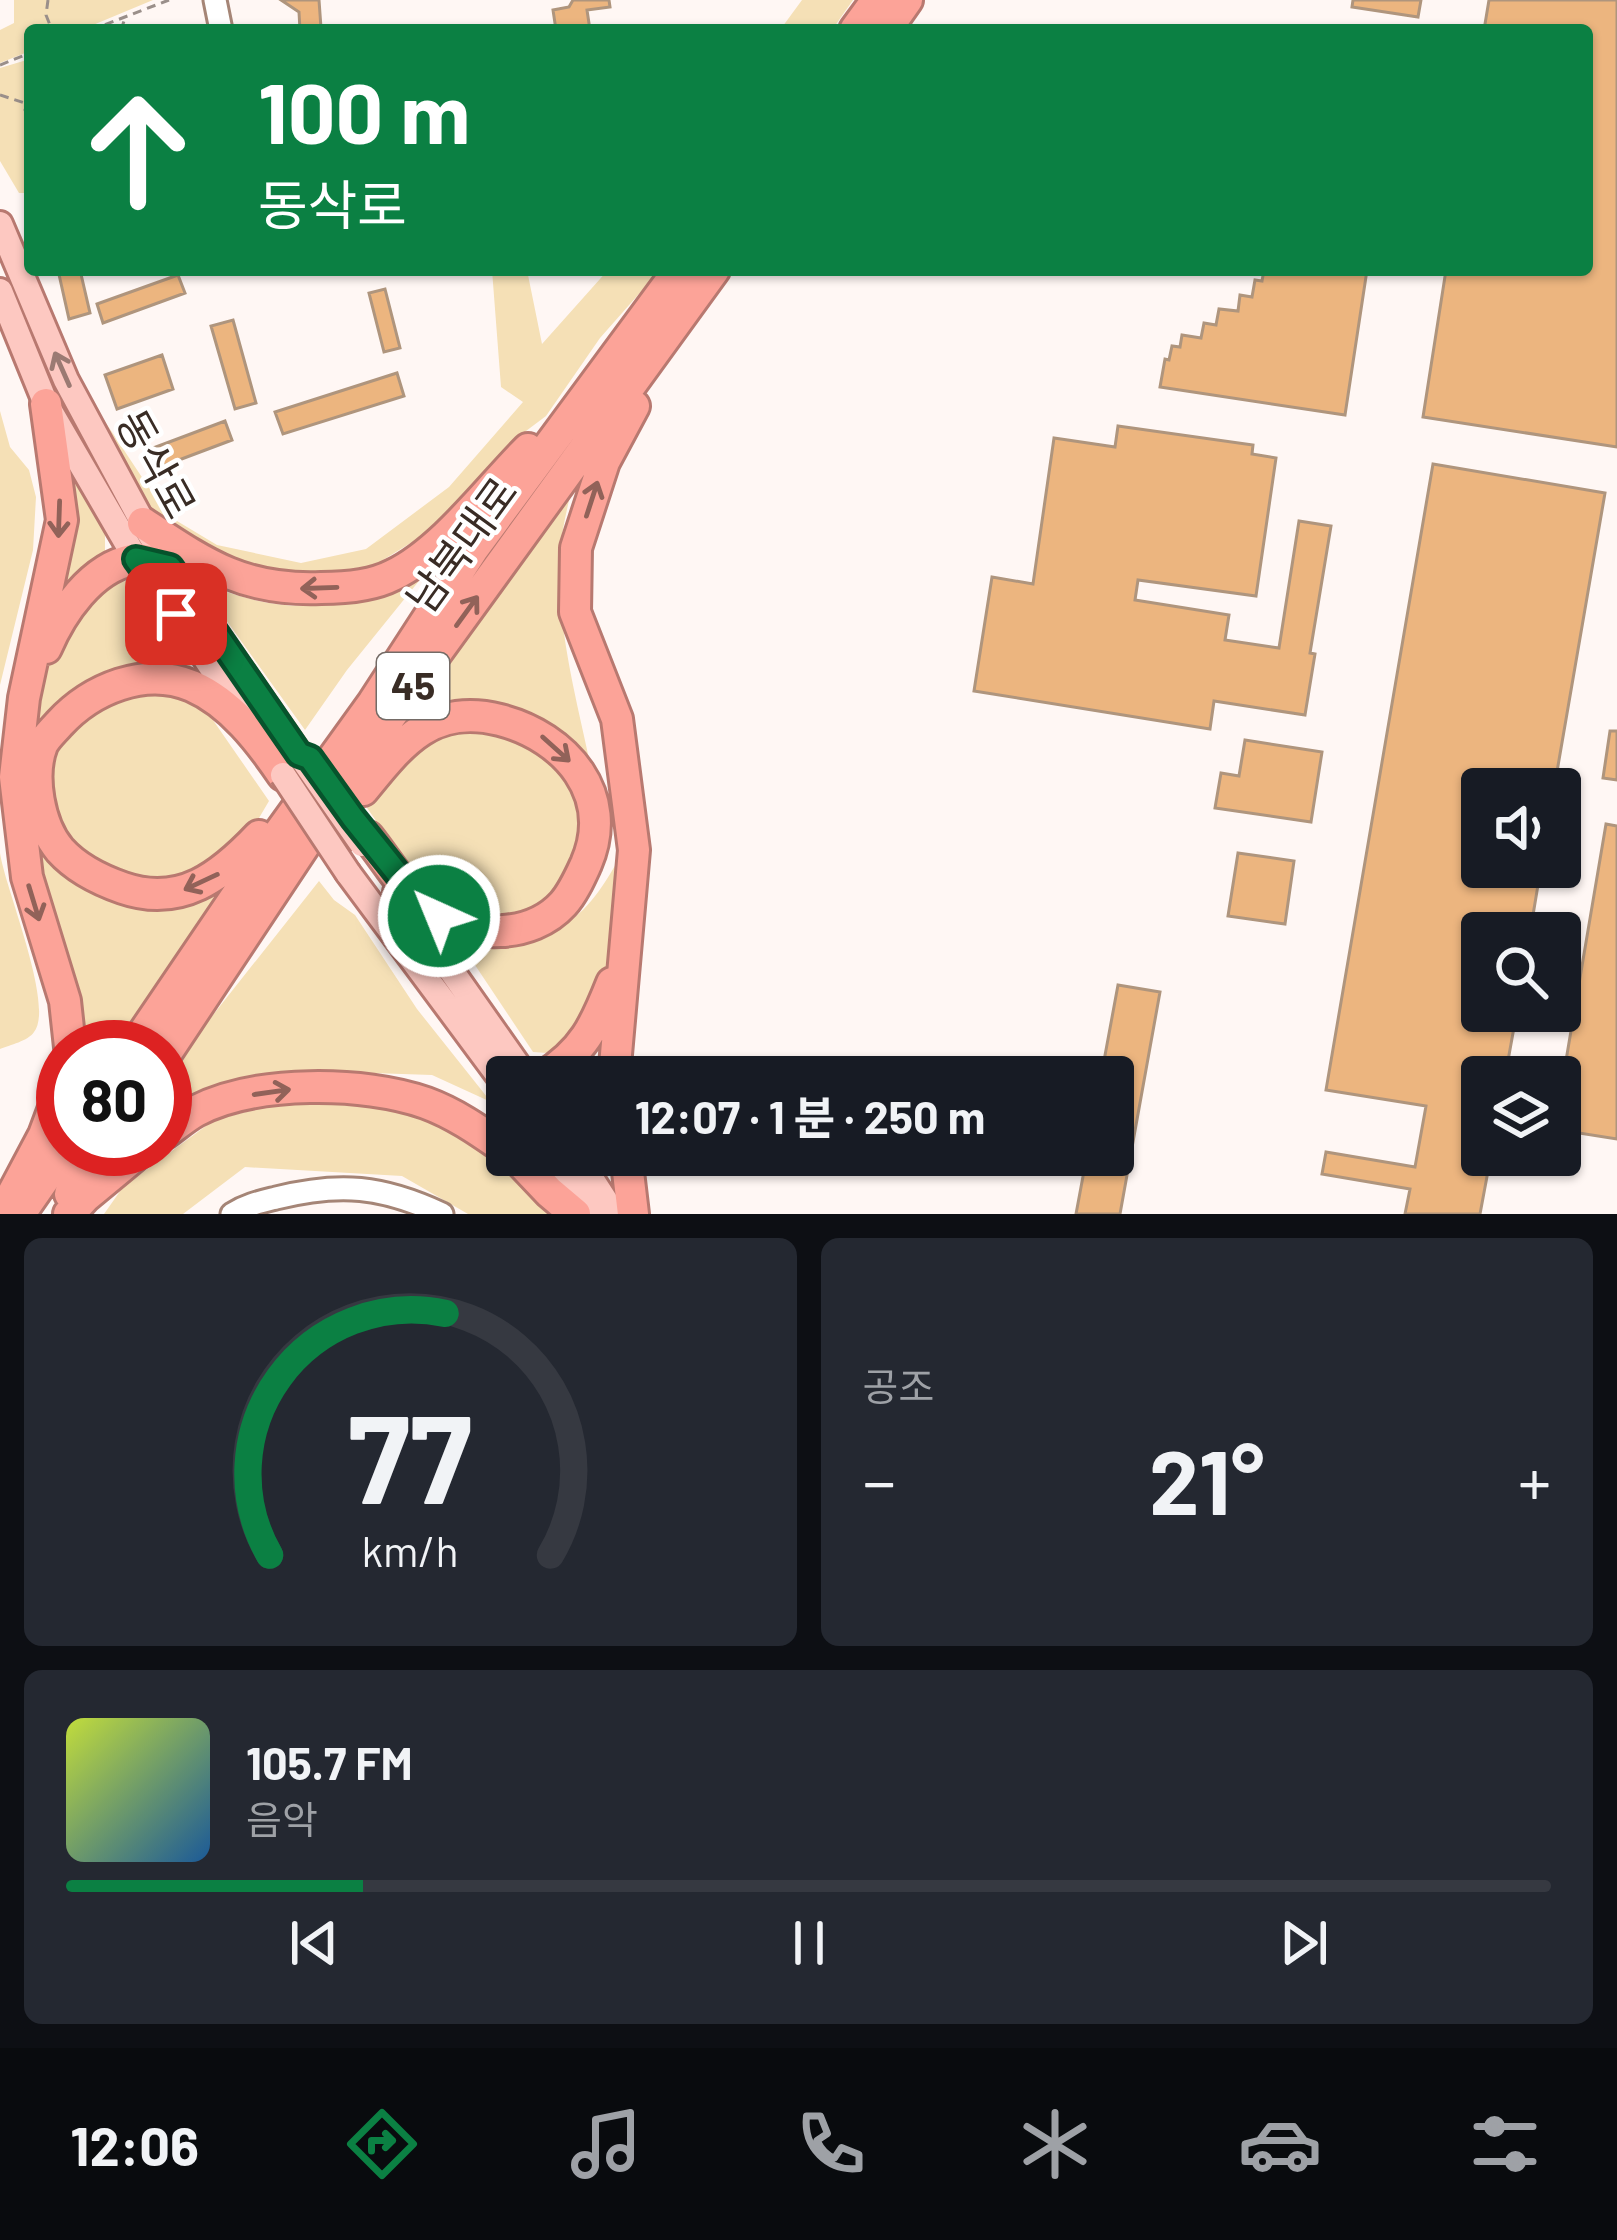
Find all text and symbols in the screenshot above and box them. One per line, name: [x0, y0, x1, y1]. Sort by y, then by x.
text: 100 m: [258, 60, 470, 161]
icon: ahead: [60, 72, 216, 228]
text: 동삭로: [258, 171, 407, 236]
one-way arrow: [49, 352, 71, 388]
street label: 동삭로: [108, 400, 208, 526]
street label: 남북대로: [395, 467, 526, 621]
one-way arrow: [582, 481, 604, 519]
one-way arrow: [47, 499, 70, 538]
pin: [125, 563, 227, 665]
one-way arrow: [300, 577, 339, 600]
icon: arrive: [143, 581, 209, 647]
one-way arrow: [454, 595, 479, 628]
road number: 45: [377, 653, 449, 719]
one-way arrow: [541, 735, 571, 762]
map controls: [1461, 768, 1581, 1176]
button: sound: [1461, 768, 1581, 888]
position arrow: [376, 853, 502, 979]
one-way arrow: [184, 872, 220, 894]
one-way arrow: [25, 883, 47, 921]
button: search: [1461, 912, 1581, 1032]
speed limit sign: 80: [36, 1020, 192, 1176]
button: layers: [1461, 1056, 1581, 1176]
one-way arrow: [252, 1079, 291, 1102]
text: 12:07 · 1 분 · 250 m: [635, 1089, 985, 1143]
text: 공조: [863, 1362, 934, 1409]
text: 77: [348, 1379, 472, 1529]
text: 21°: [1149, 1425, 1265, 1533]
text: −: [863, 1440, 896, 1519]
text: +: [1518, 1440, 1551, 1519]
text: km/h: [362, 1524, 459, 1576]
text: 105.7 FM: [246, 1735, 413, 1789]
text: 음악: [246, 1795, 318, 1842]
icon: previous: [281, 1910, 347, 1976]
icon: pause: [776, 1910, 842, 1976]
icon: next: [1271, 1910, 1337, 1976]
icon: directions: [340, 2102, 424, 2186]
icon: music: [564, 2102, 648, 2186]
icon: phone: [789, 2102, 873, 2186]
icon: climate: [1013, 2102, 1097, 2186]
icon: car: [1238, 2102, 1322, 2186]
icon: filters: [1463, 2102, 1547, 2186]
text: 12:06: [70, 2112, 199, 2177]

